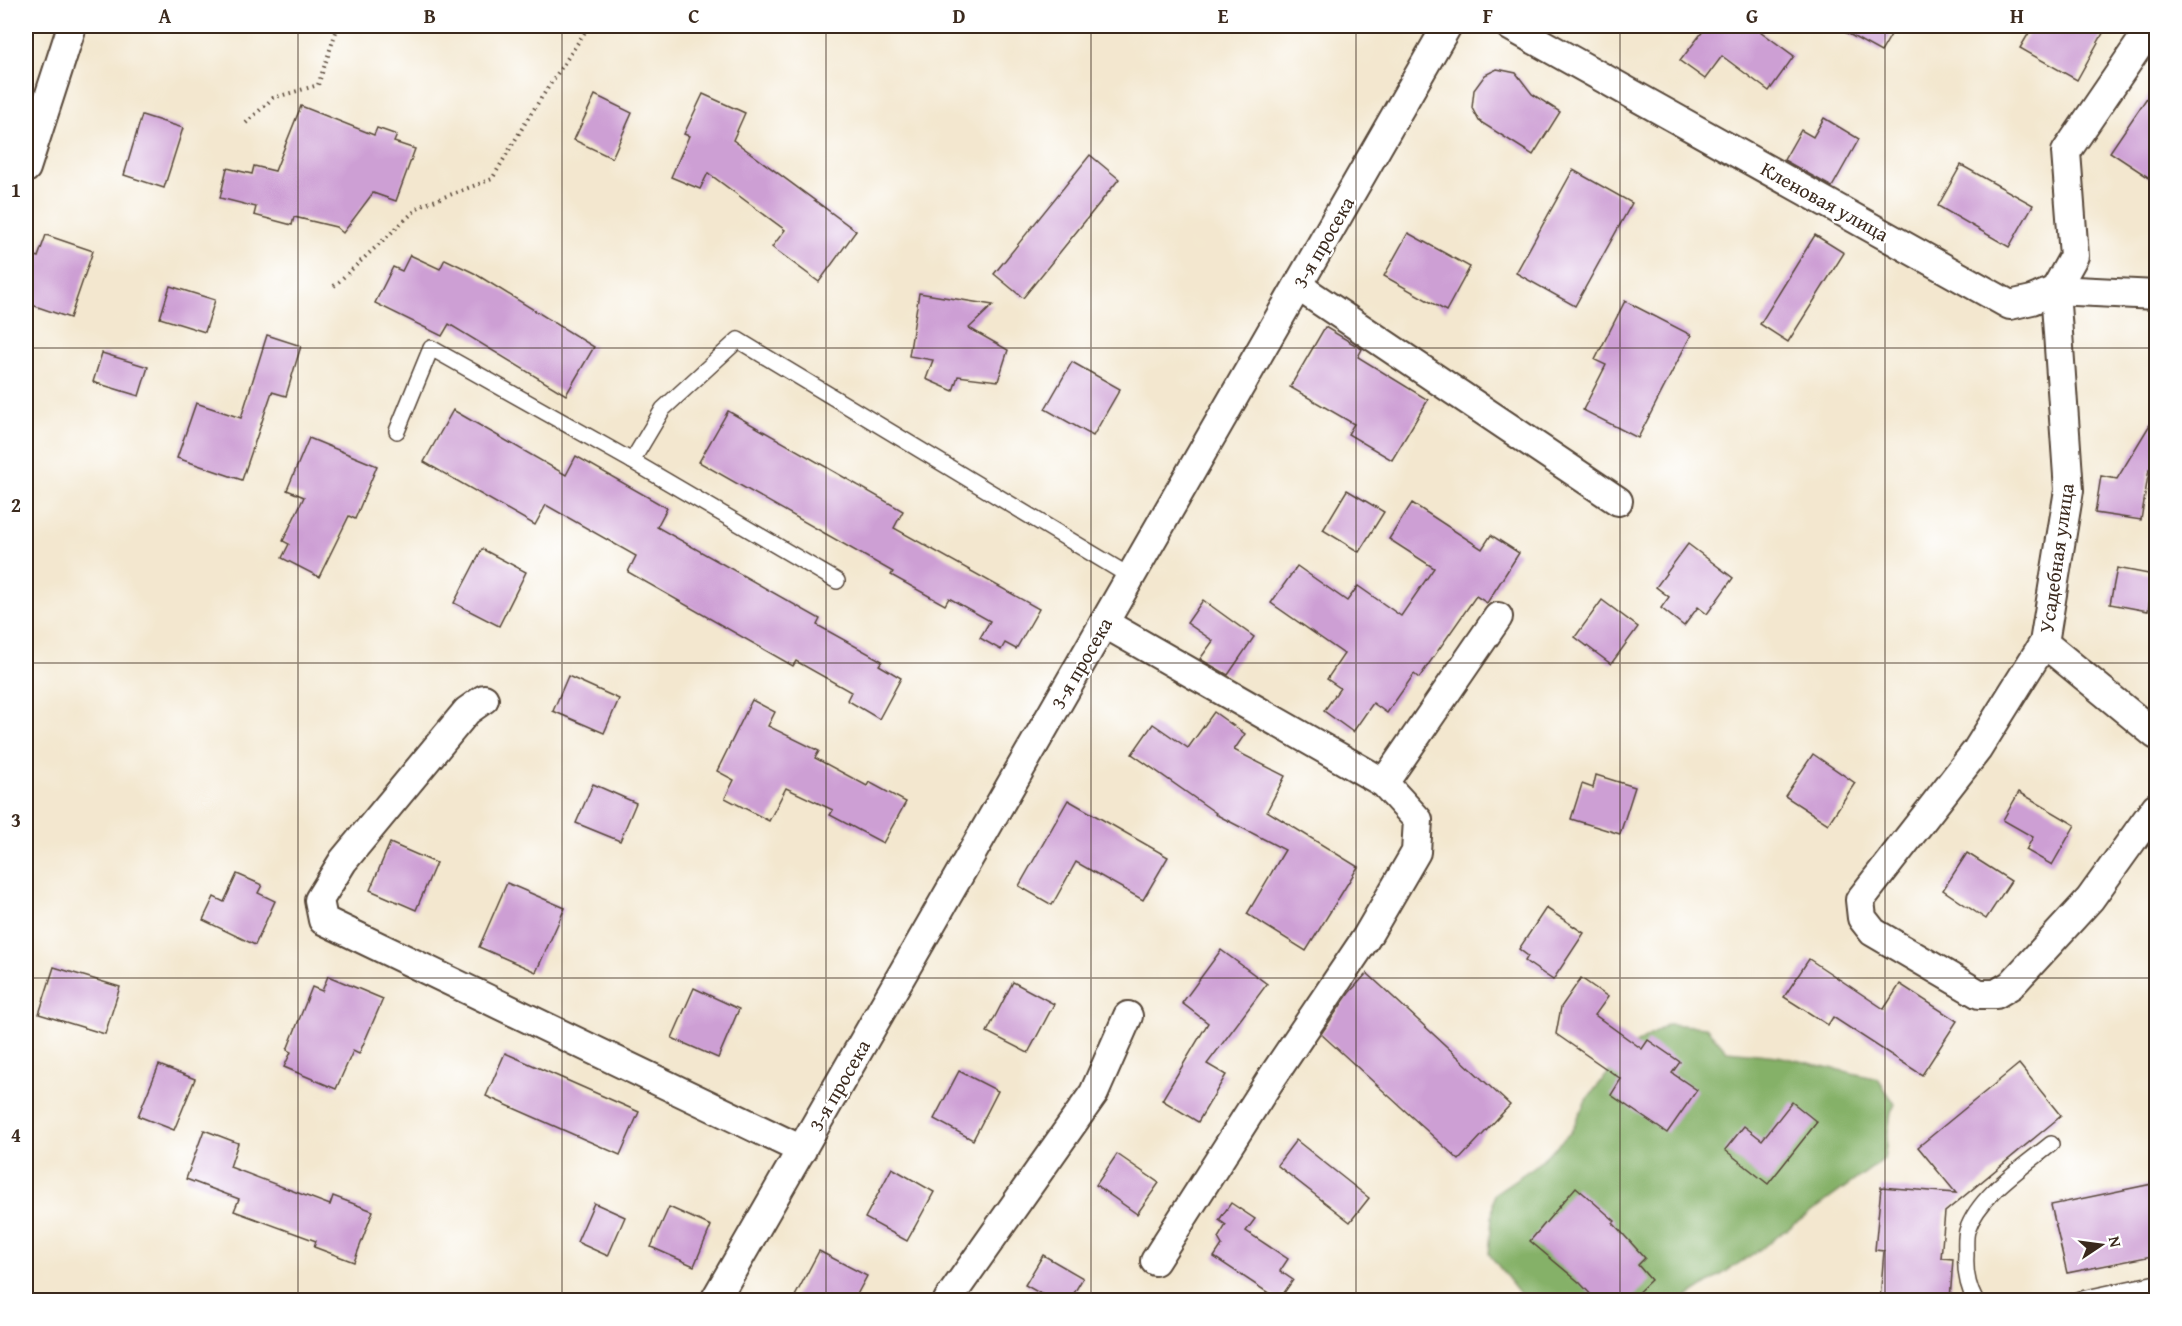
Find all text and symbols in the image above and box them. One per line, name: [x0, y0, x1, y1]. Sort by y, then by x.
text: A: [159, 1, 172, 30]
text: B: [424, 1, 436, 30]
text: C: [688, 1, 700, 30]
text: D: [952, 1, 966, 30]
text: E: [1218, 1, 1229, 30]
text: F: [1483, 1, 1493, 30]
text: G: [1746, 1, 1758, 30]
text: H: [2010, 1, 2024, 30]
street label: Кленовая улица: [1756, 154, 1895, 248]
text: 1: [11, 175, 21, 204]
street label: 3-я просека: [1285, 190, 1361, 293]
street label: Усадебная улица: [2031, 481, 2081, 635]
text: 2: [11, 490, 21, 519]
street label: 3-я просека: [1043, 611, 1119, 714]
text: 3: [11, 805, 21, 834]
street label: 3-я просека: [801, 1033, 877, 1136]
text: 4: [11, 1120, 21, 1149]
north arrow: [2071, 1215, 2131, 1275]
text: N: [2103, 1234, 2129, 1250]

